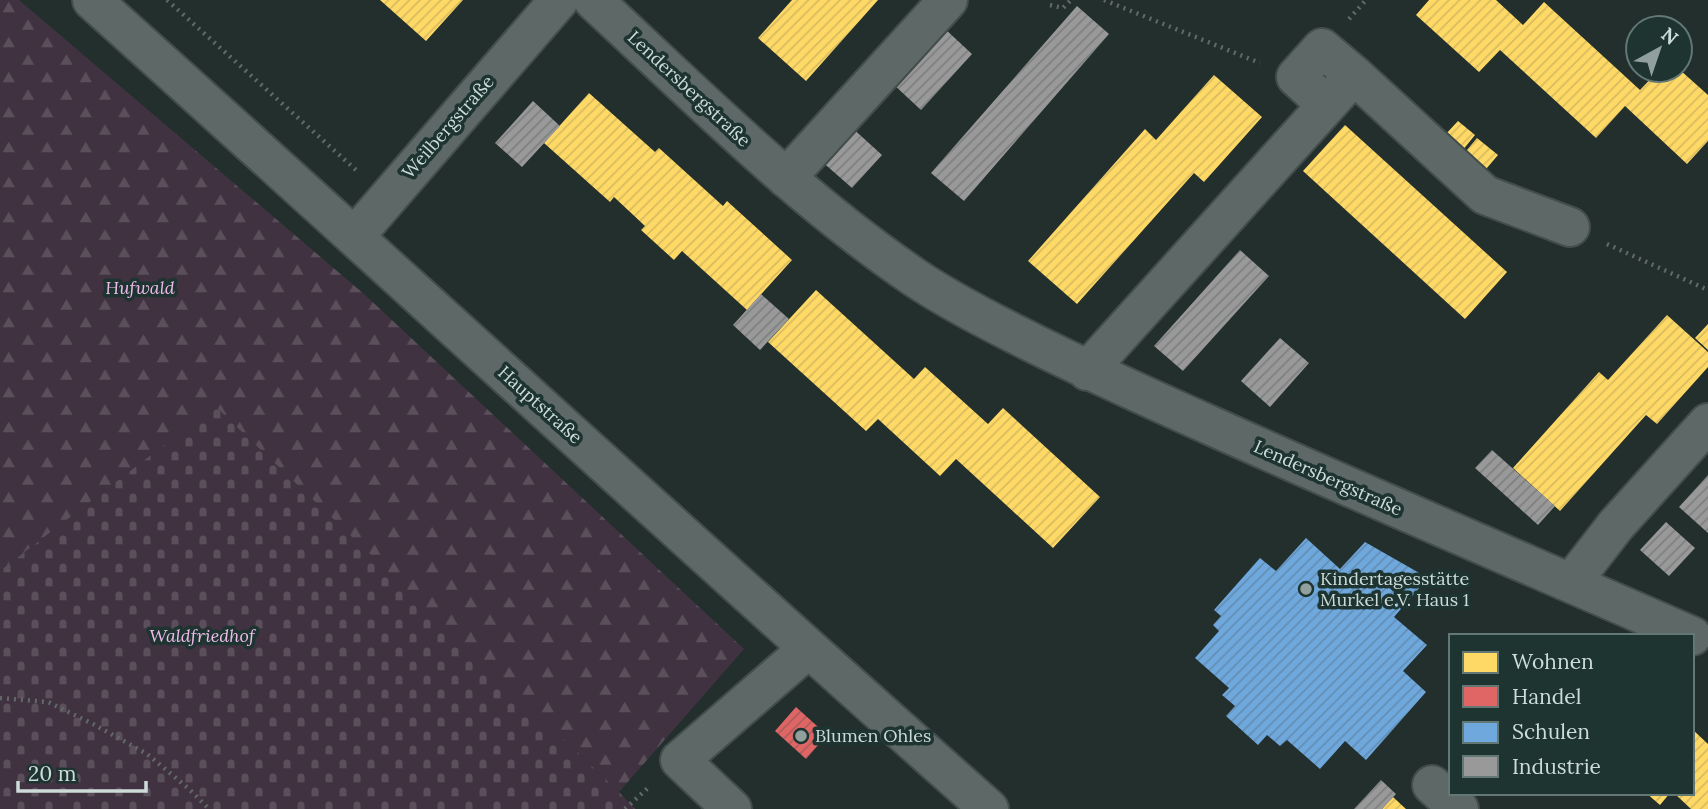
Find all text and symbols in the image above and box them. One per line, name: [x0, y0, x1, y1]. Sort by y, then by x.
north arrow: [1624, 14, 1694, 84]
text: N: [1657, 22, 1684, 50]
street label: Lendersbergstraße: [623, 26, 756, 152]
street label: Weilbergstraße: [397, 70, 499, 183]
park label: Hufwald: [105, 276, 175, 299]
street label: Hauptstraße: [493, 361, 588, 449]
street label: Lendersbergstraße: [1250, 435, 1406, 521]
place label: Kindertagesstätte Murkel e.V. Haus 1: [1320, 567, 1469, 611]
marker: Kindertagesstätte Murkel e.V. Haus 1: [1298, 581, 1314, 597]
park label: Waldfriedhof: [149, 624, 257, 647]
legend: [1449, 634, 1694, 795]
text: Wohnen: [1512, 648, 1594, 675]
text: Handel: [1512, 683, 1581, 710]
text: Schulen: [1512, 718, 1590, 745]
place label: Blumen Ohles: [815, 724, 931, 747]
marker: Blumen Ohles: [793, 728, 809, 744]
scale bar: [18, 750, 145, 794]
text: Industrie: [1512, 753, 1601, 780]
text: 20 m: [28, 760, 77, 787]

